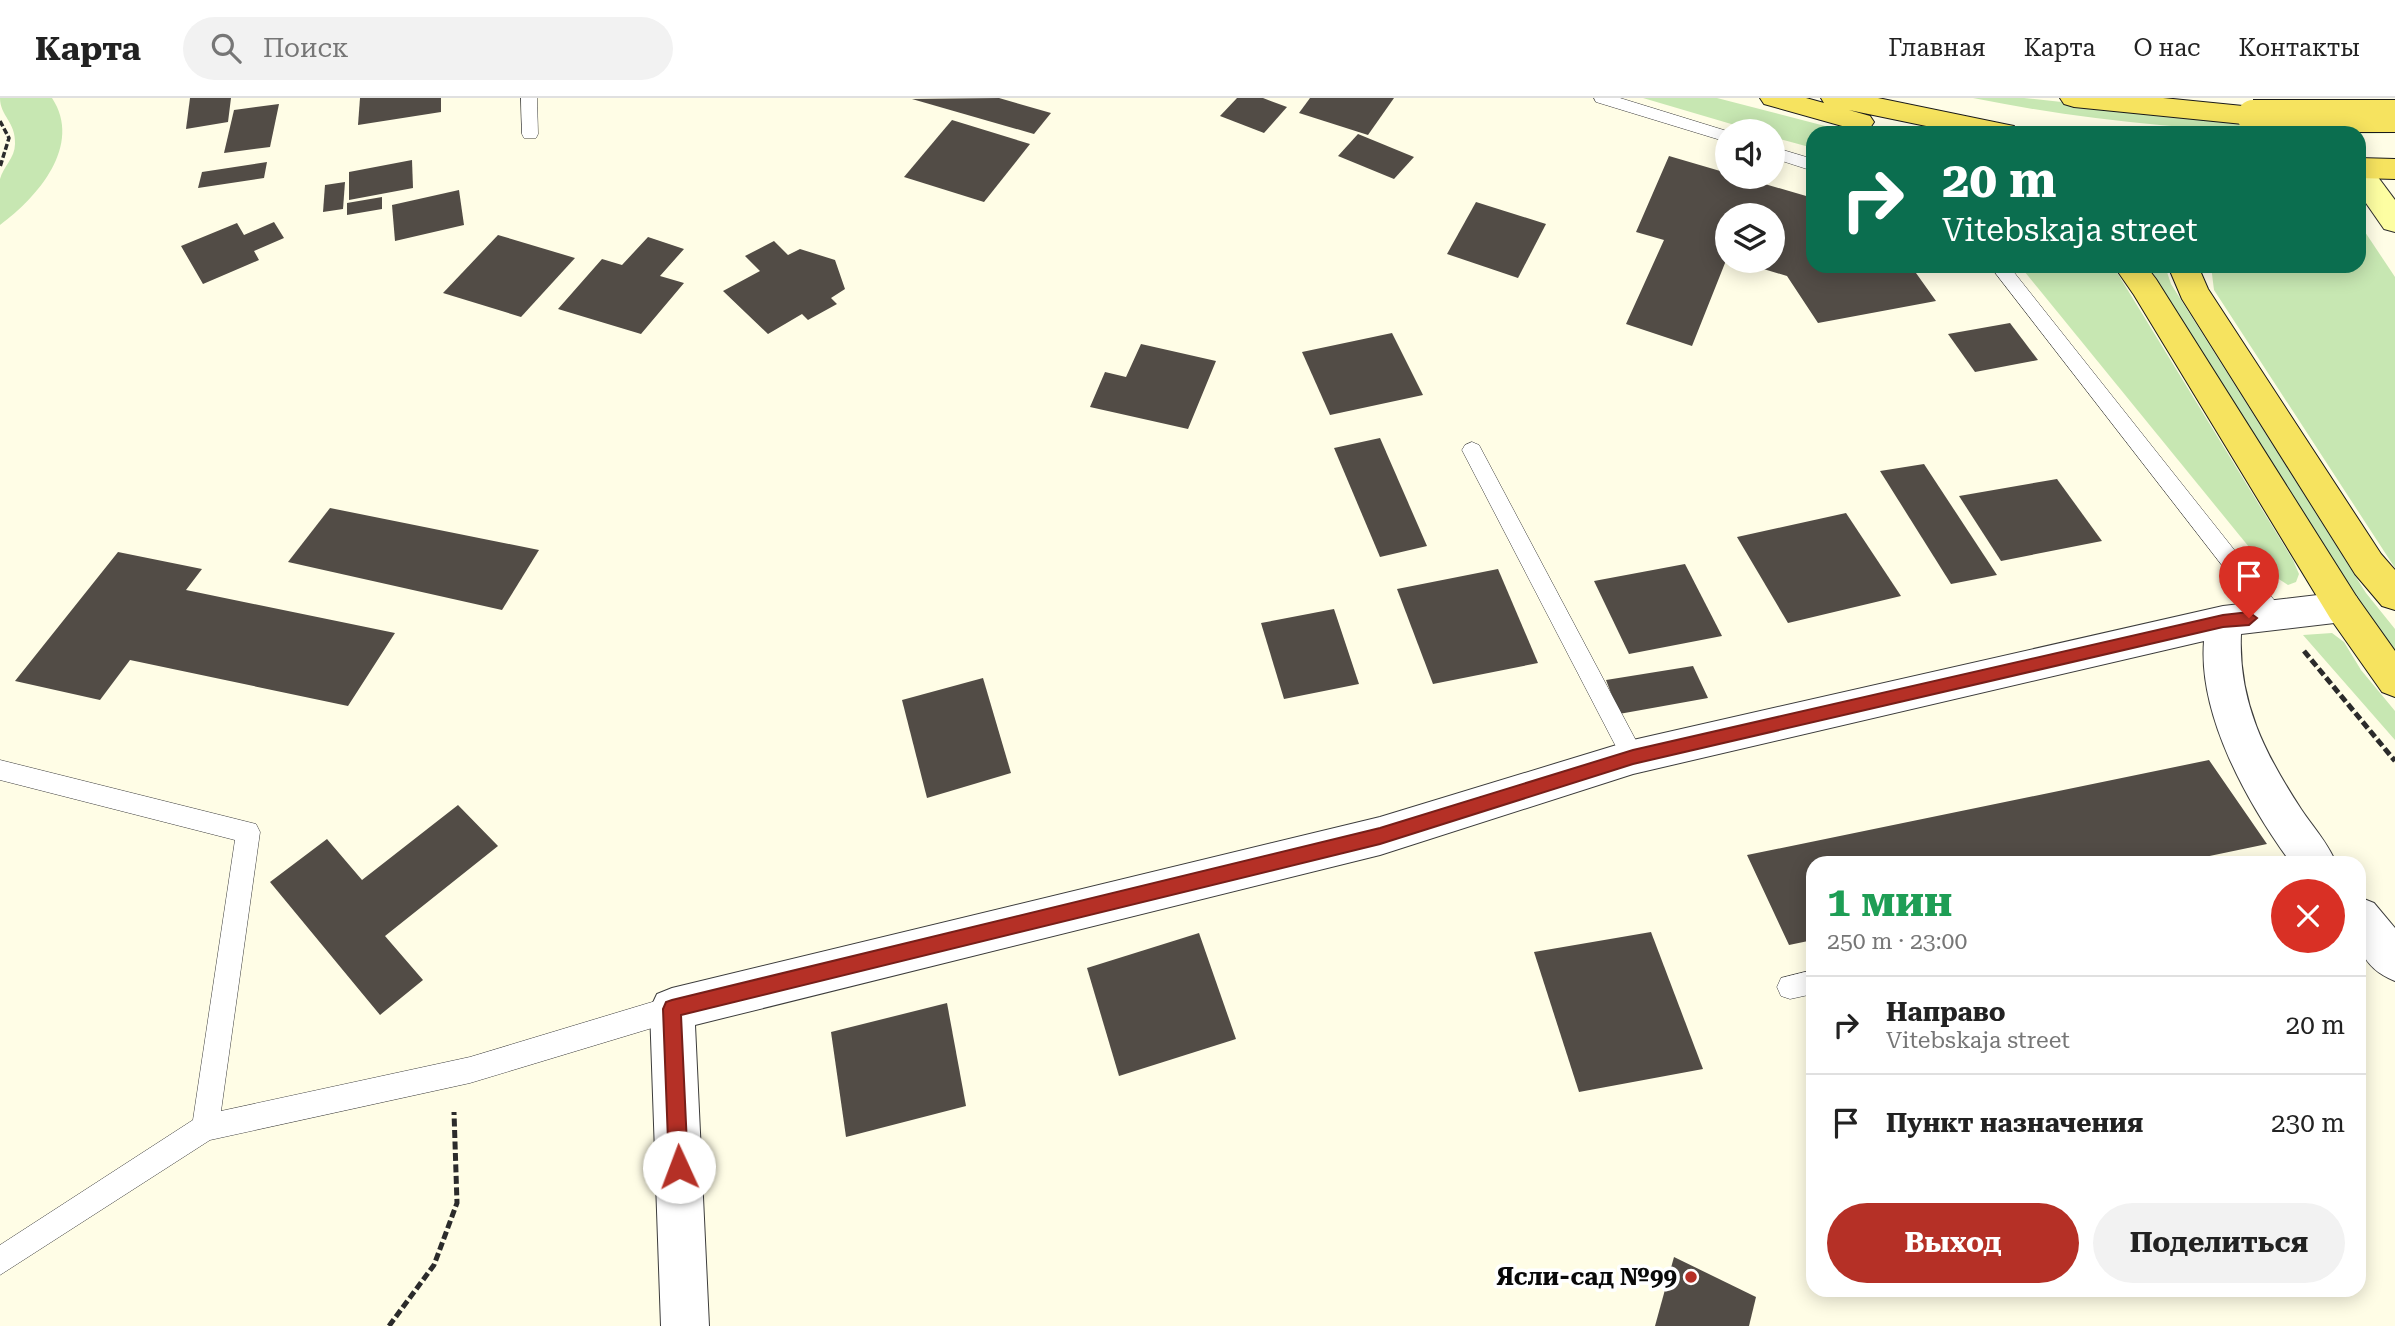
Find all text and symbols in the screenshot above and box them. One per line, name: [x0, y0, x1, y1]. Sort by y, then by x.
search box: [183, 17, 673, 80]
text: Карта: [35, 29, 141, 68]
icon: search: [207, 29, 245, 67]
text: Поиск: [263, 33, 349, 63]
text: Главная: [1888, 34, 1986, 62]
text: Карта: [2024, 34, 2095, 62]
text: О нас: [2133, 34, 2200, 62]
text: Контакты: [2238, 34, 2360, 62]
map controls: [1715, 119, 1785, 273]
button: sound: [1715, 119, 1785, 189]
text: 20 m: [1942, 152, 2057, 209]
icon: right: [1827, 154, 1918, 245]
button: layers: [1715, 203, 1785, 273]
text: Vitebskaja street: [1942, 211, 2198, 249]
pin: [2219, 546, 2279, 618]
icon: arrive: [2230, 557, 2268, 595]
text: 1 мин: [1827, 877, 1952, 926]
button: close: [2271, 879, 2345, 953]
text: 250 m · 23:00: [1827, 928, 1967, 955]
text: Направо: [1886, 997, 2006, 1027]
icon: right: [1827, 1006, 1865, 1044]
text: 20 m: [2286, 1010, 2345, 1040]
text: Vitebskaja street: [1886, 1027, 2070, 1054]
icon: arrive: [1827, 1104, 1865, 1142]
text: Пункт назначения: [1886, 1108, 2143, 1138]
text: 230 m: [2271, 1108, 2345, 1138]
position arrow: [642, 1130, 716, 1204]
button: Выход: [1827, 1203, 2079, 1283]
button: Поделиться: [2093, 1203, 2345, 1283]
place label: Ясли-сад №99: [1496, 1263, 1677, 1291]
marker: Ясли-сад №99: [1683, 1269, 1699, 1285]

